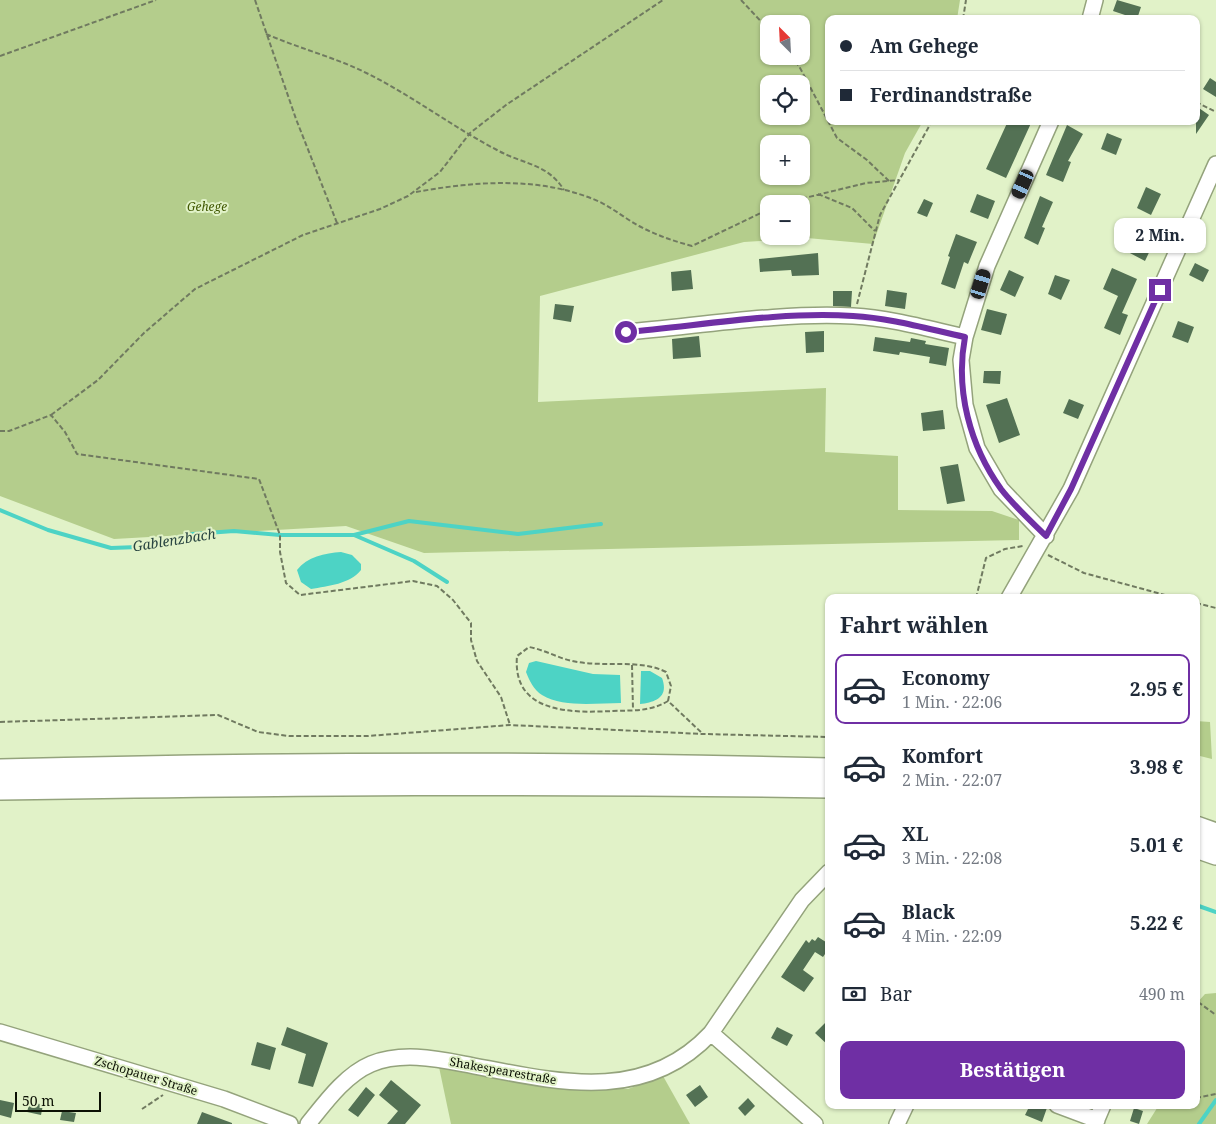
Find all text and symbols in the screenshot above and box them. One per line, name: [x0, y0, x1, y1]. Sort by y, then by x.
north arrow: [760, 15, 810, 65]
map controls: [760, 15, 810, 245]
text: Am Gehege: [870, 33, 979, 59]
button: locate: [760, 75, 810, 125]
text: Ferdinandstraße: [870, 82, 1032, 108]
button: +: [760, 135, 810, 185]
car: [1010, 167, 1035, 201]
button: −: [760, 195, 810, 245]
park label: Gehege: [187, 198, 227, 215]
callout: 2 Min.: [1114, 218, 1206, 252]
text: 2 Min.: [1135, 224, 1185, 246]
car: [969, 267, 992, 301]
route end: [1149, 279, 1171, 301]
route start: [615, 321, 637, 343]
water label: Gablenzbach: [131, 523, 217, 555]
text: Fahrt wählen: [840, 609, 989, 639]
text: Economy: [902, 665, 990, 691]
icon: car: [842, 667, 887, 712]
text: 2.95 €: [1130, 676, 1183, 702]
text: 1 Min. · 22:06: [902, 691, 1002, 713]
text: Komfort: [902, 743, 983, 769]
icon: car: [842, 745, 887, 790]
text: 3.98 €: [1130, 754, 1183, 780]
text: 2 Min. · 22:07: [902, 769, 1002, 791]
text: XL: [902, 821, 928, 847]
icon: car: [842, 823, 887, 868]
text: 5.01 €: [1130, 832, 1183, 858]
text: 3 Min. · 22:08: [902, 847, 1002, 869]
text: Black: [902, 899, 955, 925]
icon: car: [842, 901, 887, 946]
text: 5.22 €: [1130, 910, 1183, 936]
text: 4 Min. · 22:09: [902, 925, 1002, 947]
icon: cash: [840, 980, 868, 1008]
text: Bar: [880, 981, 912, 1007]
text: 490 m: [1139, 983, 1185, 1005]
button: Bestätigen: [840, 1041, 1185, 1099]
street label: Zschopauer Straße: [92, 1052, 200, 1099]
street label: Shakespearestraße: [448, 1053, 558, 1088]
scale bar: [15, 1089, 101, 1112]
text: 50 m: [22, 1091, 55, 1110]

